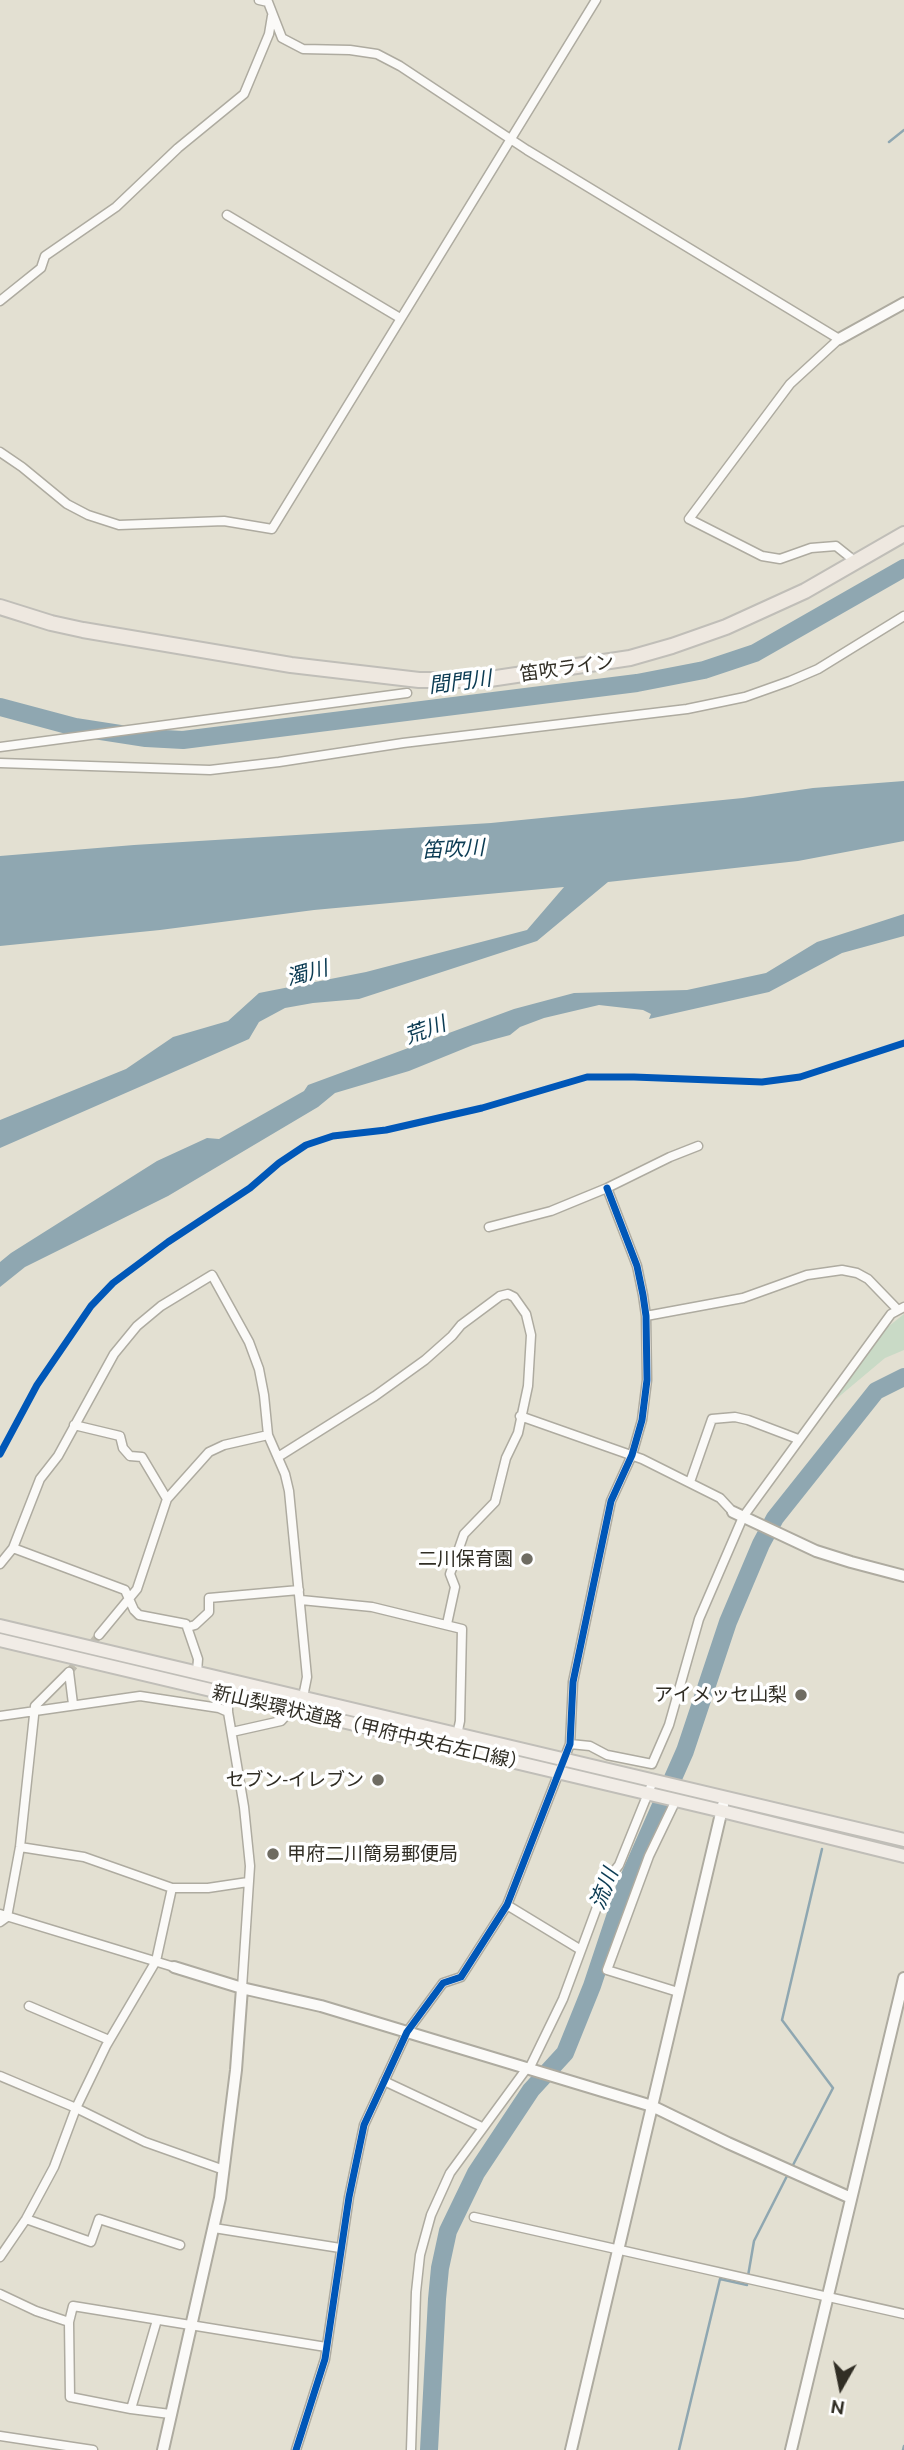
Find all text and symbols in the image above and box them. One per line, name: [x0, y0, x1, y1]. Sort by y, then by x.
street label: 笛吹ライン: [518, 650, 616, 686]
water label: 間門川: [427, 666, 493, 698]
water label: 笛吹川: [421, 835, 485, 863]
water label: 濁川: [283, 955, 331, 991]
water label: 荒川: [401, 1011, 449, 1049]
place label: 二川保育園: [418, 1548, 513, 1570]
marker: 二川保育園: [519, 1551, 535, 1567]
street label: 新山梨環状道路（甲府中央右左口線）: [210, 1681, 530, 1775]
place label: アイメッセ山梨: [654, 1684, 787, 1706]
marker: アイメッセ山梨: [793, 1687, 809, 1703]
place label: セブン-イレブン: [226, 1769, 364, 1791]
marker: セブン-イレブン: [370, 1772, 386, 1788]
place label: 甲府二川簡易郵便局: [287, 1843, 458, 1865]
marker: 甲府二川簡易郵便局: [265, 1846, 281, 1862]
water label: 流川: [585, 1865, 623, 1913]
north arrow: [806, 2352, 876, 2422]
text: N: [829, 2396, 846, 2420]

